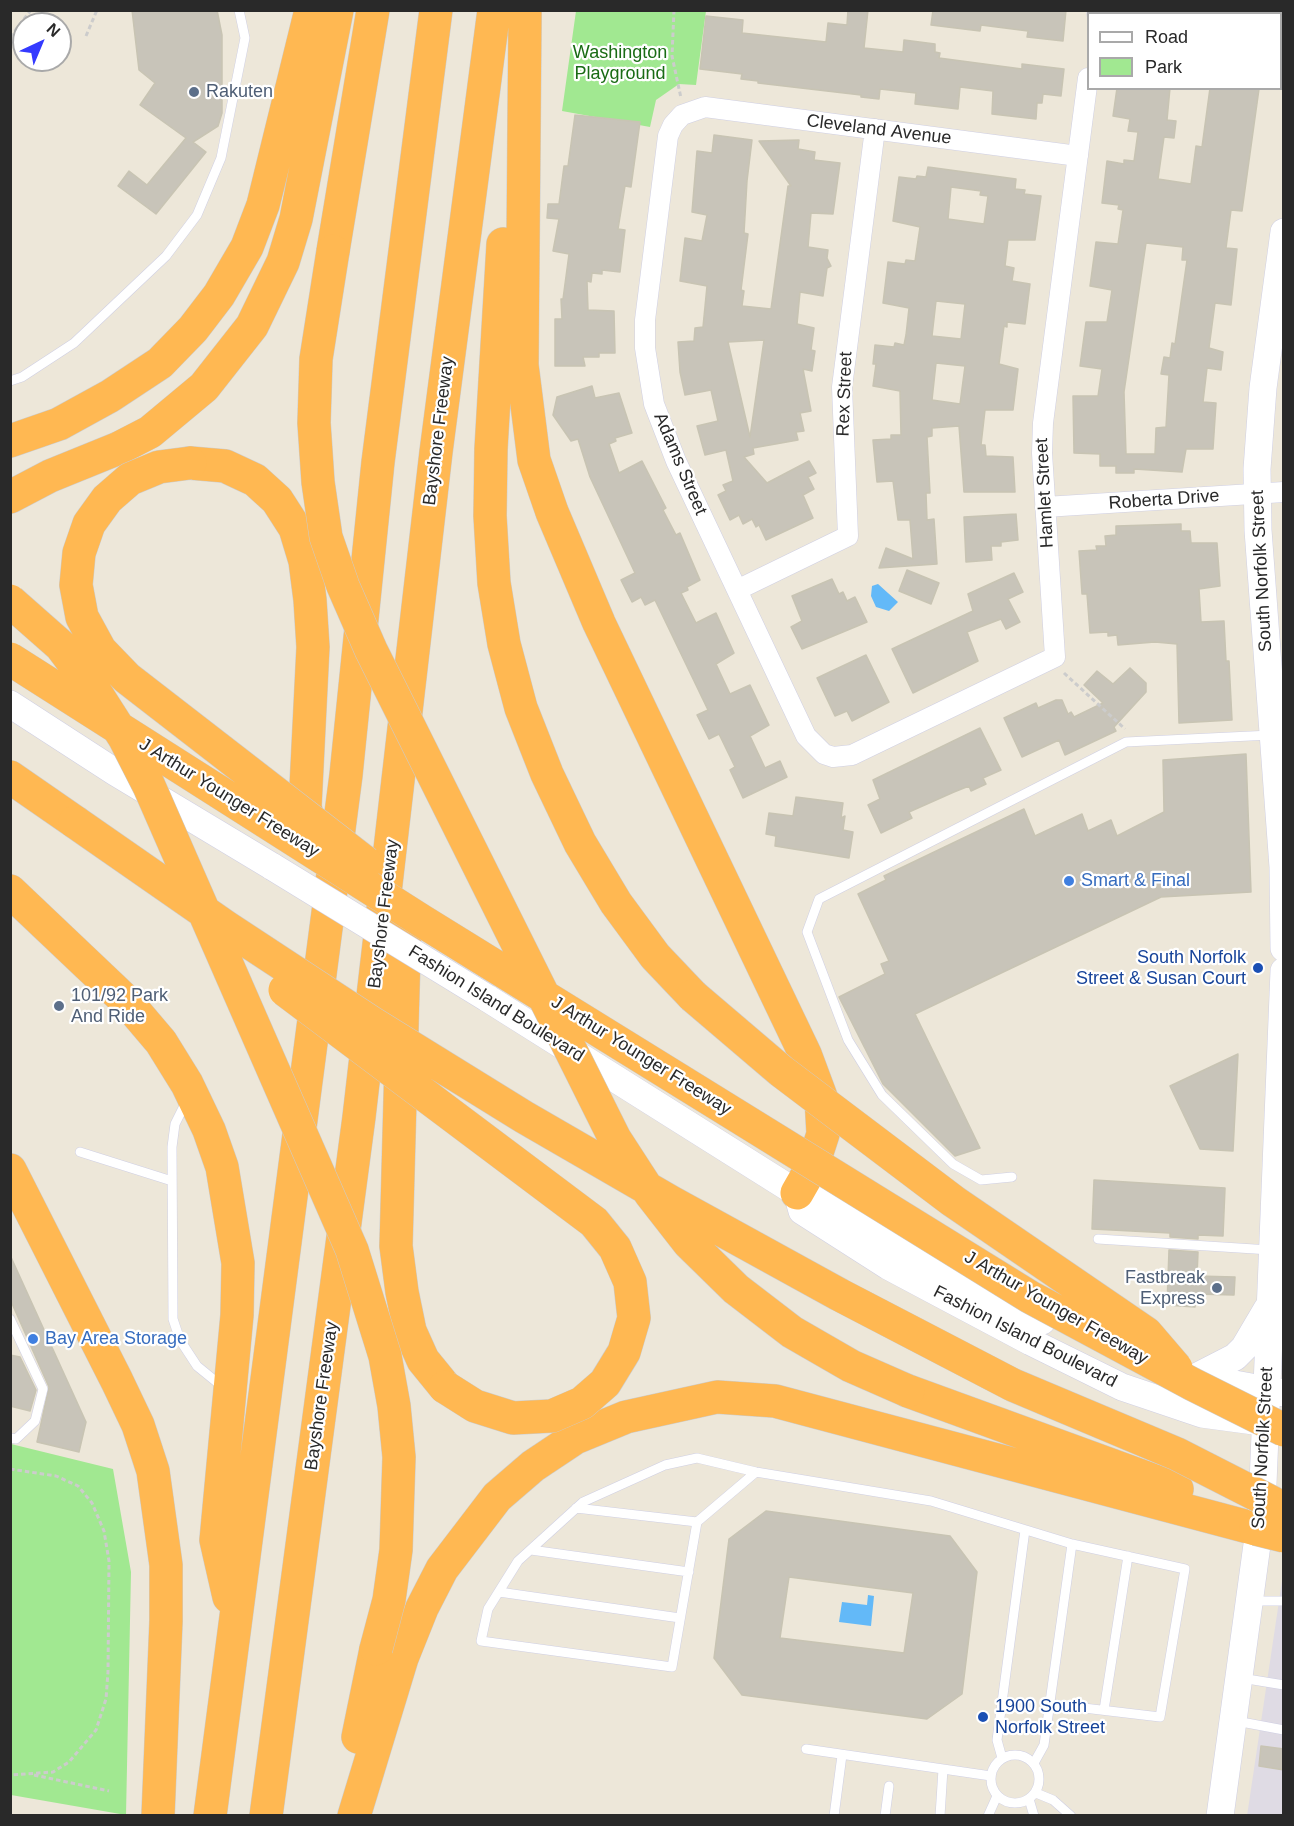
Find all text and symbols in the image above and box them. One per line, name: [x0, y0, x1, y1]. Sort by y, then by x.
north arrow: [12, 12, 72, 72]
legend: [1087, 12, 1282, 90]
text: N: [43, 20, 64, 40]
text: Road: [1145, 27, 1188, 47]
park label: Washington Playground: [573, 42, 667, 84]
text: Park: [1145, 57, 1182, 77]
place label: Rakuten: [206, 81, 273, 103]
marker: Rakuten: [187, 85, 201, 99]
street label: Cleveland Avenue: [805, 110, 953, 150]
street label: Rex Street: [833, 351, 857, 437]
street label: Bayshore Freeway: [419, 355, 459, 507]
street label: Adams Street: [649, 410, 711, 518]
street label: Hamlet Street: [1031, 437, 1059, 549]
street label: Roberta Drive: [1108, 485, 1220, 515]
street label: South Norfolk Street: [1247, 490, 1277, 652]
street label: J Arthur Younger Freeway: [135, 734, 323, 862]
street label: Bayshore Freeway: [364, 838, 404, 990]
place label: Smart & Final: [1081, 870, 1190, 892]
marker: Smart & Final: [1062, 874, 1076, 888]
street label: Fashion Island Boulevard: [404, 941, 588, 1067]
place label: South Norfolk Street & Susan Court: [1076, 947, 1246, 990]
marker: South Norfolk Street & Susan Court: [1251, 961, 1265, 975]
place label: 101/92 Park And Ride: [71, 985, 168, 1028]
street label: J Arthur Younger Freeway: [547, 992, 735, 1120]
marker: 101/92 Park And Ride: [52, 999, 66, 1013]
street label: J Arthur Younger Freeway: [960, 1247, 1152, 1369]
place label: Fastbreak Express: [1125, 1267, 1205, 1310]
street label: Fashion Island Boulevard: [930, 1281, 1120, 1393]
marker: Fastbreak Express: [1210, 1281, 1224, 1295]
street label: Bayshore Freeway: [301, 1320, 343, 1472]
place label: Bay Area Storage: [45, 1328, 187, 1350]
marker: Bay Area Storage: [26, 1332, 40, 1346]
street label: South Norfolk Street: [1248, 1367, 1278, 1529]
place label: 1900 South Norfolk Street: [995, 1696, 1105, 1738]
marker: 1900 South Norfolk Street: [976, 1710, 990, 1724]

